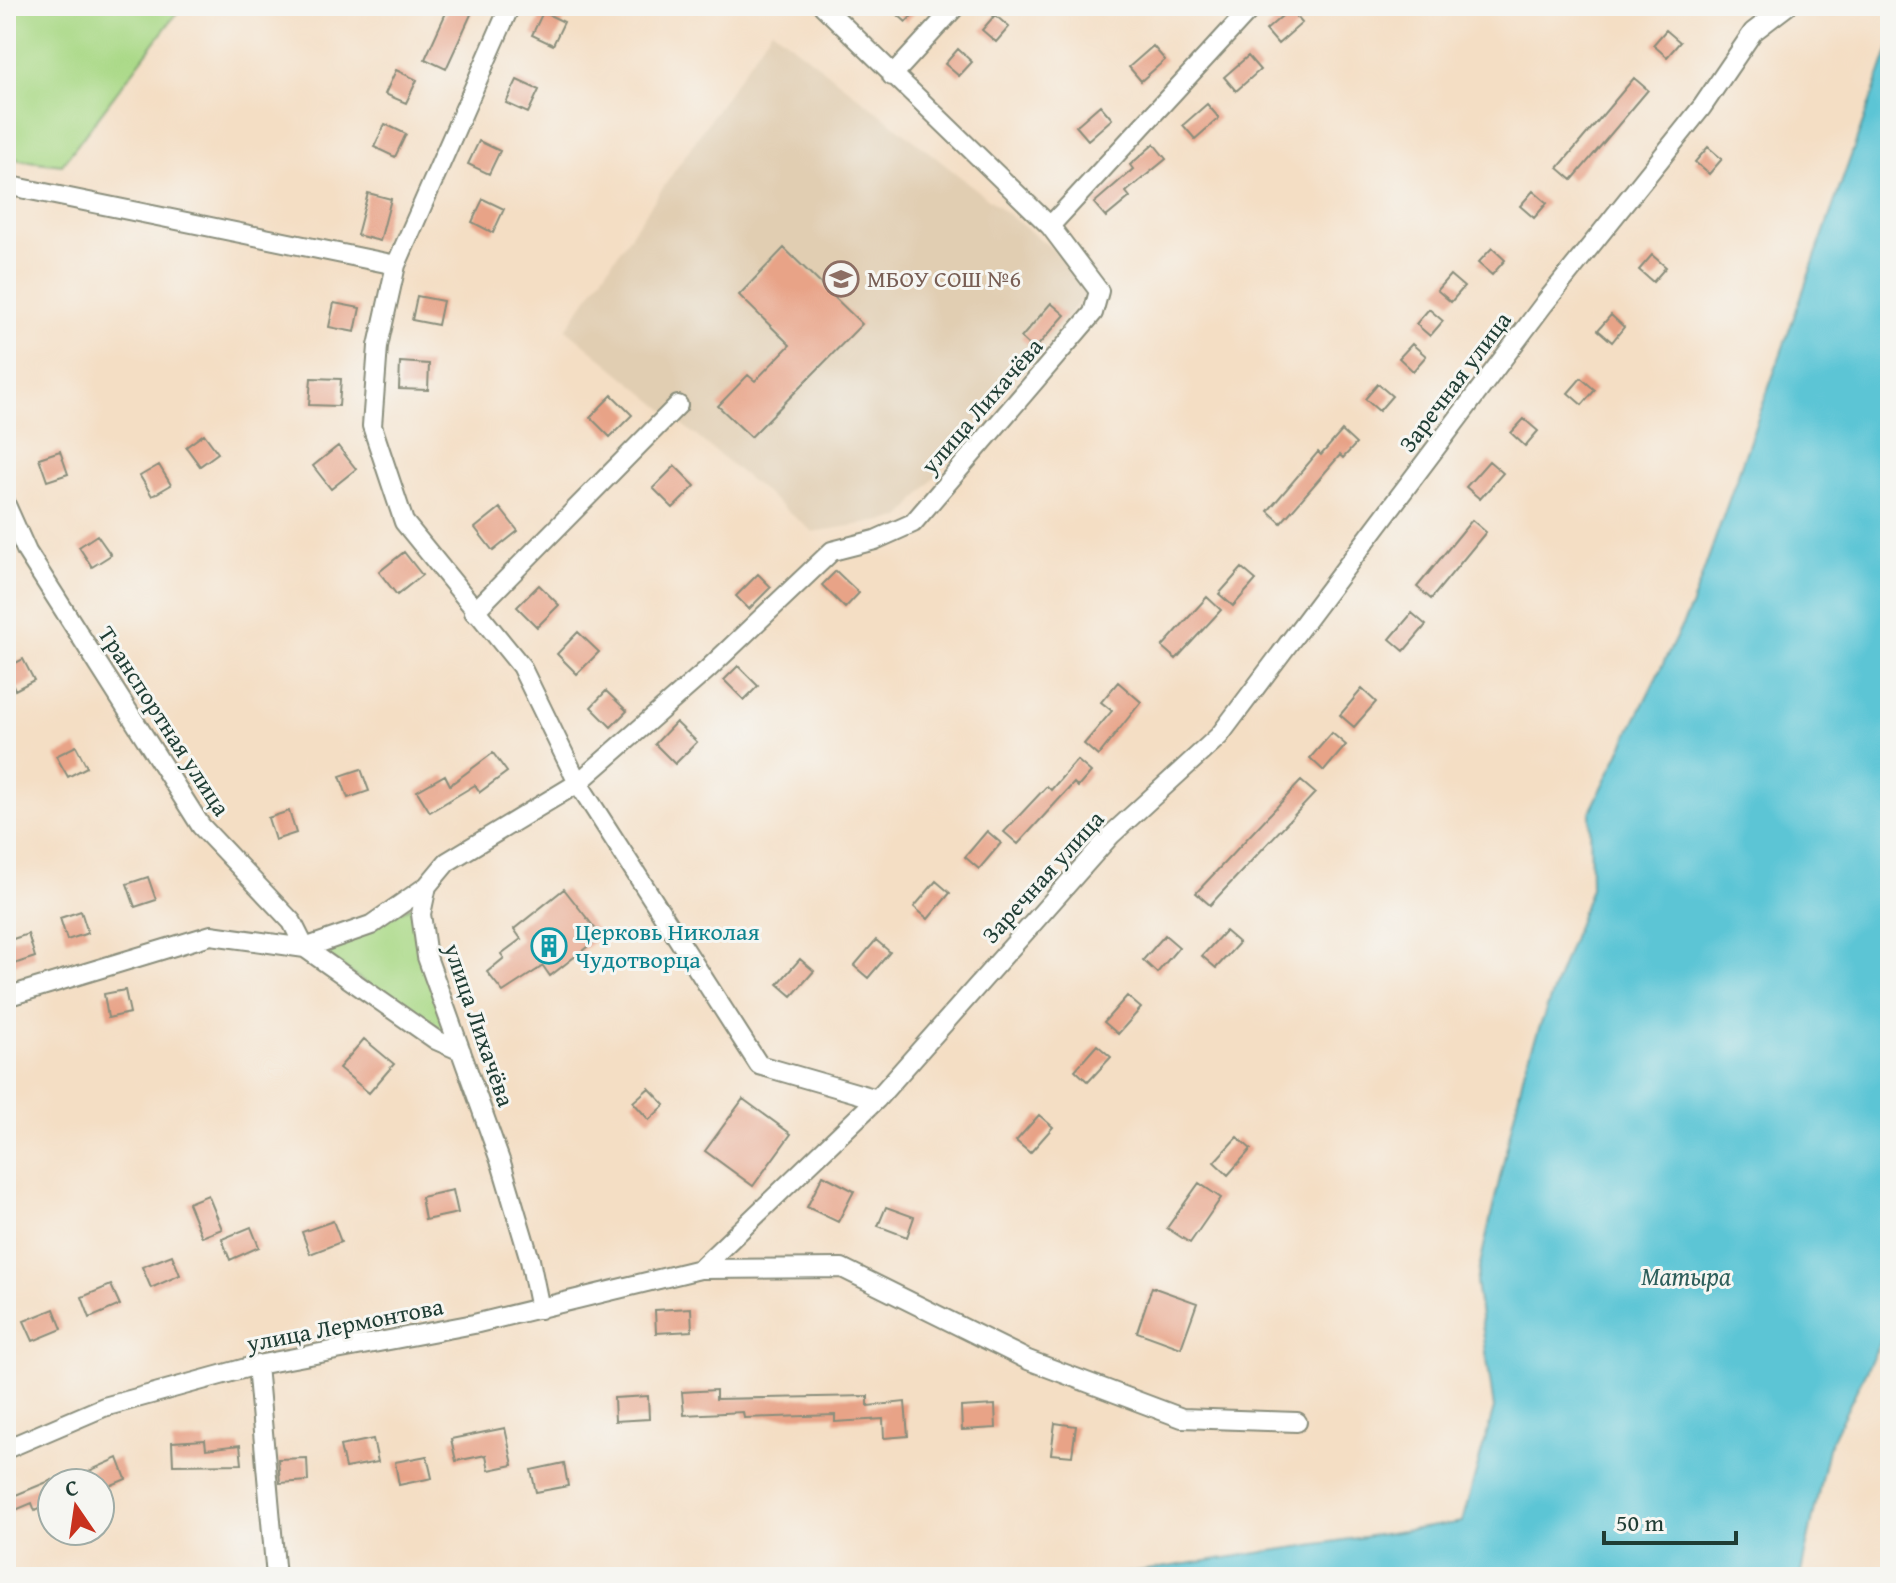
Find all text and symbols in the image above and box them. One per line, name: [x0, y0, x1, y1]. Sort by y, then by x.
school or university icon: МБОУ СОШ №6: [822, 260, 860, 298]
place label: МБОУ СОШ №6: [867, 261, 1021, 296]
street label: Заречная улица: [1390, 303, 1520, 460]
street label: улица Лихачёва: [912, 329, 1051, 482]
street label: Транспортная улица: [90, 619, 239, 823]
street label: Заречная улица: [973, 802, 1112, 951]
place label: Церковь Николая Чудотворца: [575, 914, 760, 977]
building icon: Церковь Николая Чудотворца: [530, 927, 568, 965]
street label: улица Лихачёва: [435, 938, 524, 1112]
water label: Матыра: [1641, 1256, 1731, 1295]
street label: улица Лермонтова: [243, 1288, 447, 1361]
north arrow: [36, 1467, 116, 1547]
text: С: [62, 1471, 81, 1505]
scale bar: [1604, 1495, 1736, 1545]
text: 50 m: [1616, 1505, 1664, 1540]

